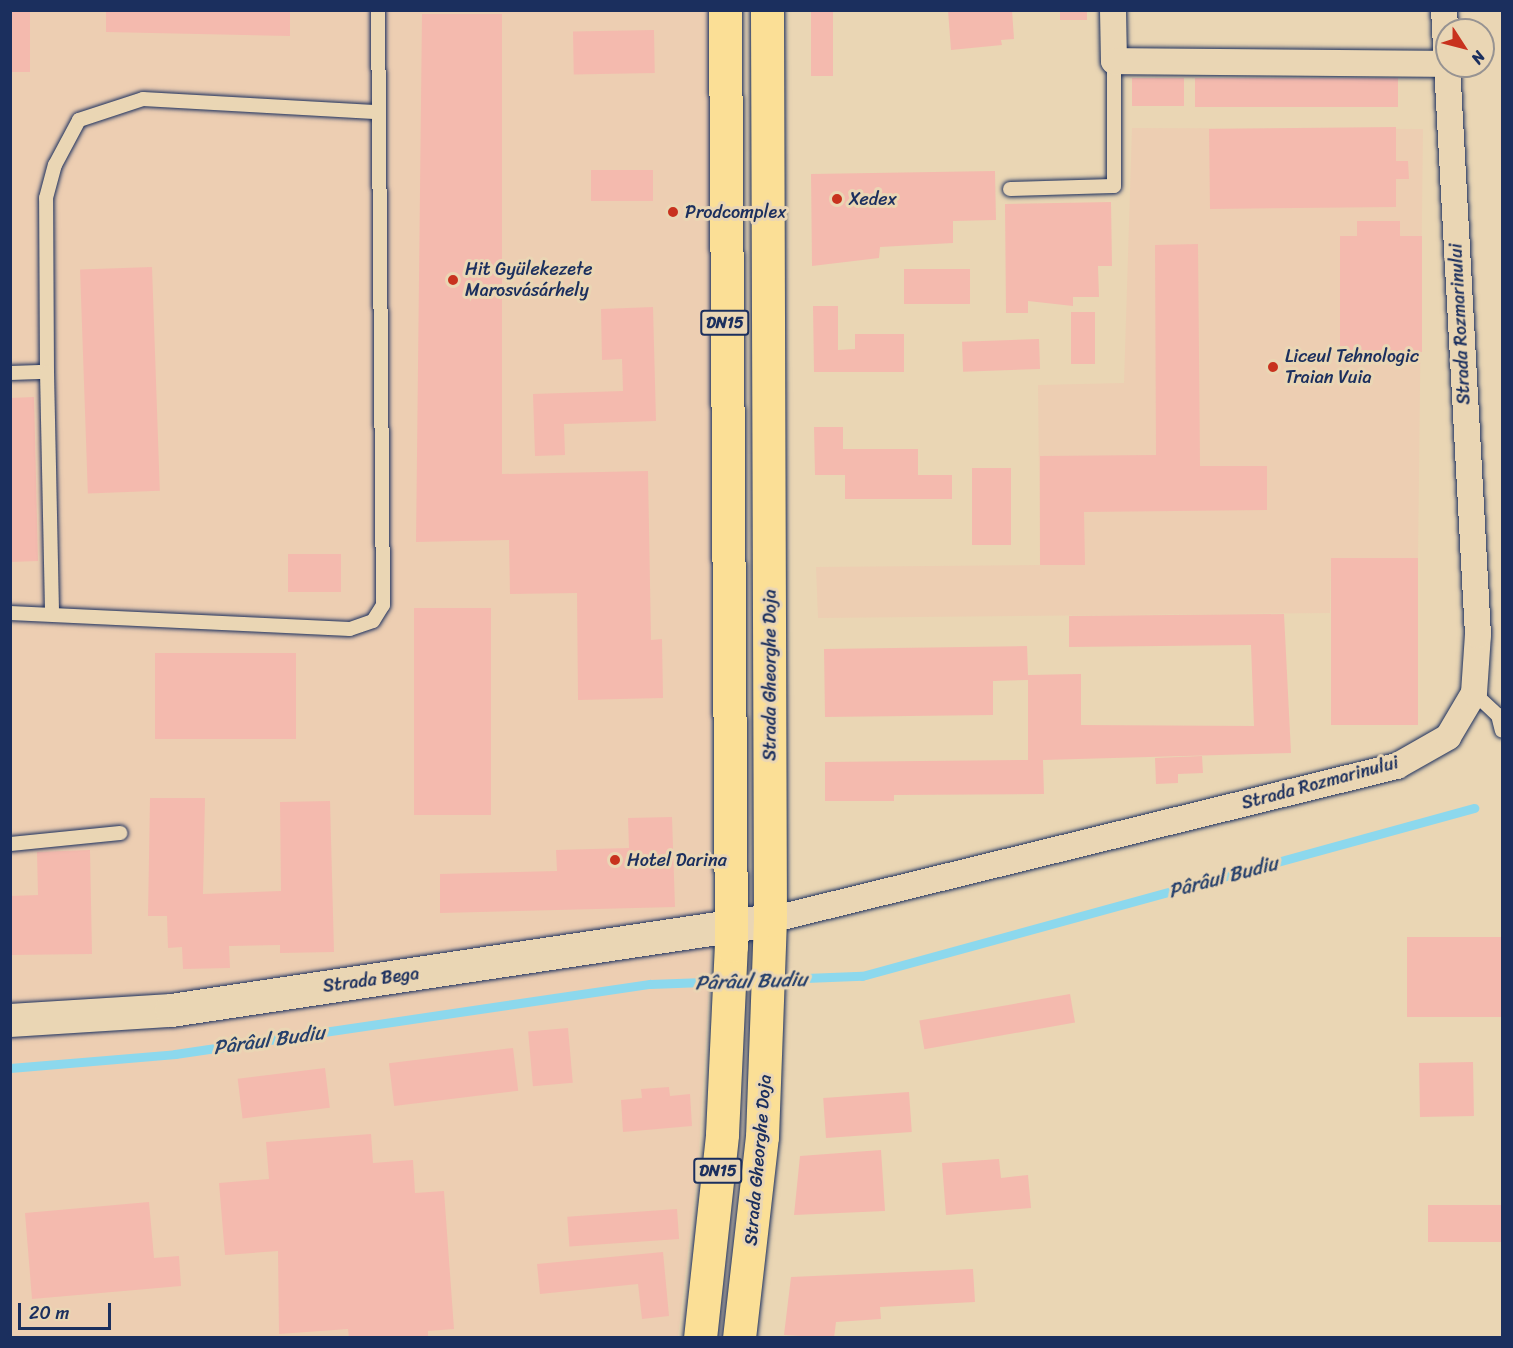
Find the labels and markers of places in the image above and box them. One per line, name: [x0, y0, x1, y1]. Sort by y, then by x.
place label: Xedex: [849, 188, 897, 210]
marker: Xedex: [830, 192, 844, 206]
place label: Prodcomplex: [685, 201, 786, 223]
marker: Prodcomplex: [666, 205, 680, 219]
place label: Hit Gyülekezete Marosvásárhely: [465, 259, 593, 302]
marker: Hit Gyülekezete Marosvásárhely: [446, 273, 460, 287]
place label: Liceul Tehnologic Traian Vuia: [1285, 346, 1419, 388]
marker: Liceul Tehnologic Traian Vuia: [1266, 360, 1280, 374]
place label: Hotel Darina: [627, 849, 727, 871]
marker: Hotel Darina: [608, 853, 622, 867]

